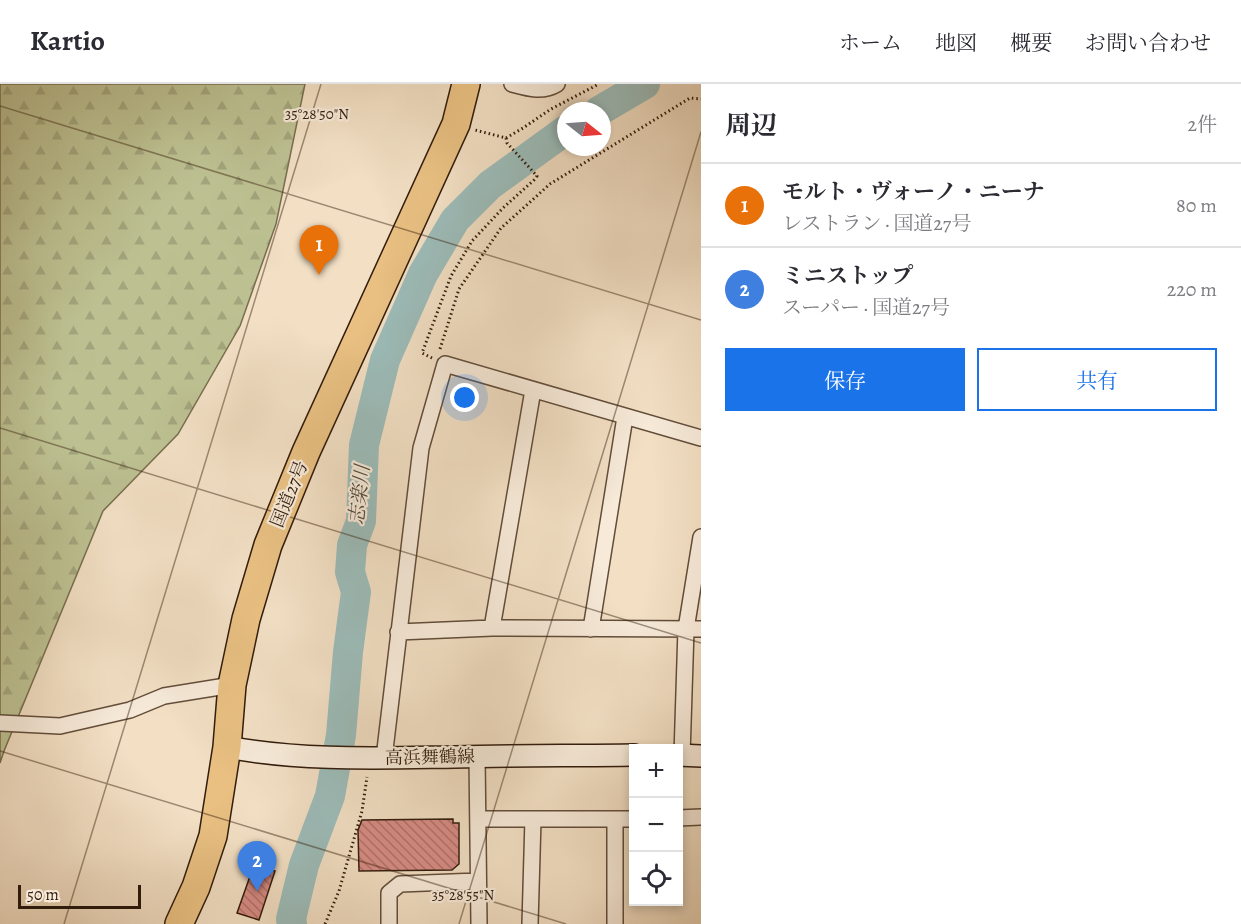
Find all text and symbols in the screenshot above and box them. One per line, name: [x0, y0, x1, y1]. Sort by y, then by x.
text: Kartio: [30, 22, 105, 60]
text: ホーム: [839, 29, 902, 57]
text: 地図: [935, 29, 977, 57]
text: 概要: [1010, 29, 1052, 57]
text: お問い合わせ: [1085, 29, 1211, 57]
north arrow: [557, 102, 611, 156]
text: 35°28'50"N: [285, 104, 349, 124]
text: 周辺: [725, 108, 777, 143]
text: 2件: [1188, 111, 1217, 138]
text: モルト・ヴォーノ・ニーナ: [782, 177, 1045, 207]
text: 1: [741, 192, 748, 219]
text: 80 m: [1176, 192, 1217, 219]
text: レストラン · 国道27号: [782, 210, 971, 237]
pin: 1: [300, 226, 338, 275]
text: ミニストップ: [782, 261, 913, 291]
text: 2: [740, 276, 749, 303]
text: 220 m: [1167, 276, 1217, 303]
text: スーパー · 国道27号: [782, 294, 950, 321]
button: 保存: [725, 348, 965, 411]
button: 共有: [977, 348, 1217, 411]
your location: [450, 383, 479, 412]
street label: 国道27号: [265, 457, 313, 531]
water label: 志楽川: [343, 462, 376, 526]
street label: 高浜舞鶴線: [385, 744, 475, 770]
map controls: [629, 744, 683, 906]
button: +: [629, 744, 683, 798]
button: −: [629, 798, 683, 852]
pin: 2: [238, 842, 276, 891]
button: locate: [629, 852, 683, 906]
scale bar: [18, 882, 141, 910]
text: 50 m: [27, 884, 59, 906]
text: 35°28'55"N: [432, 885, 494, 905]

